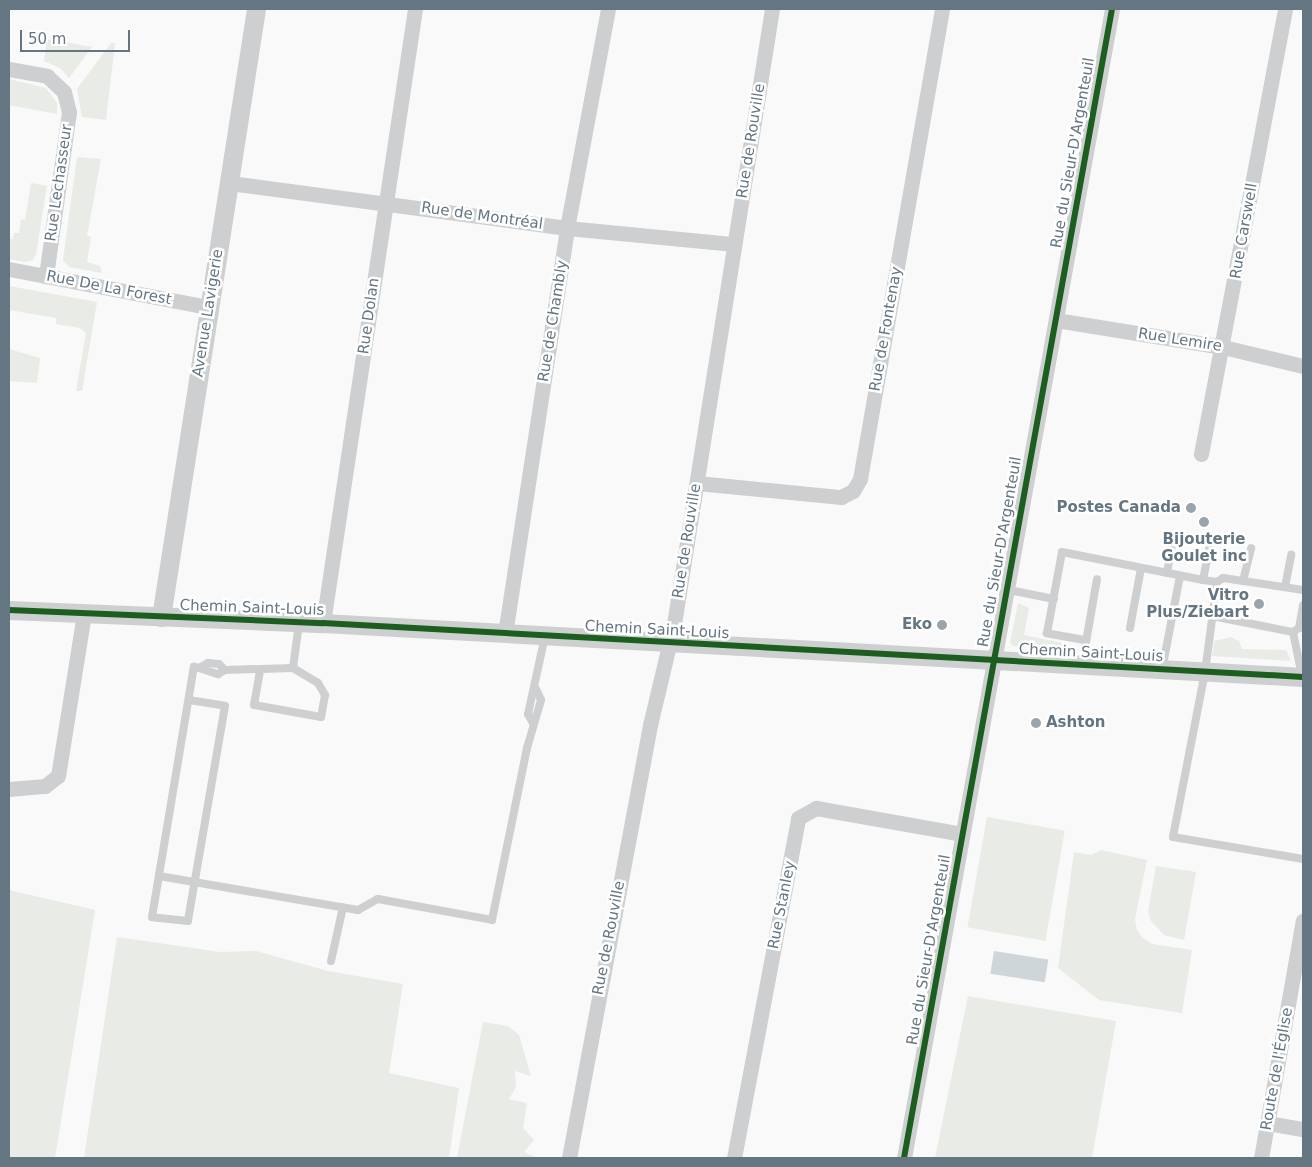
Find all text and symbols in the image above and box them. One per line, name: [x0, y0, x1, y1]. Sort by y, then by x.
scale bar: [22, 20, 132, 52]
text: 50 m: [28, 30, 66, 48]
street label: Rue du Sieur-D'Argenteuil: [1047, 56, 1099, 250]
street label: Rue de Rouville: [733, 82, 769, 200]
street label: Rue Lechasseur: [42, 123, 76, 243]
street label: Rue Carswell: [1227, 182, 1261, 280]
street label: Rue de Montréal: [420, 199, 544, 233]
street label: Avenue Lavigerie: [189, 248, 227, 378]
street label: Rue de Chambly: [534, 259, 572, 383]
street label: Rue de Fontenay: [866, 265, 906, 393]
street label: Rue De La Forest: [45, 267, 173, 309]
street label: Rue Dolan: [355, 277, 383, 355]
street label: Rue Lemire: [1137, 325, 1223, 355]
street label: Rue du Sieur-D'Argenteuil: [974, 455, 1026, 649]
street label: Rue de Rouville: [669, 482, 705, 600]
place label: Postes Canada: [1056, 499, 1181, 517]
marker: Postes Canada: [1185, 502, 1197, 514]
marker: Bijouterie Goulet inc: [1198, 516, 1210, 528]
place label: Bijouterie Goulet inc: [1161, 530, 1247, 565]
place label: Vitro Plus/Ziebart: [1146, 586, 1249, 621]
street label: Chemin Saint-Louis: [179, 596, 325, 620]
marker: Vitro Plus/Ziebart: [1253, 598, 1265, 610]
place label: Eko: [902, 616, 932, 634]
street label: Chemin Saint-Louis: [584, 617, 730, 643]
marker: Eko: [936, 619, 948, 631]
street label: Chemin Saint-Louis: [1018, 640, 1164, 666]
place label: Ashton: [1046, 714, 1105, 732]
marker: Ashton: [1030, 717, 1042, 729]
street label: Rue du Sieur-D'Argenteuil: [903, 853, 955, 1047]
street label: Rue Stanley: [765, 859, 799, 951]
street label: Rue de Rouville: [589, 879, 629, 997]
street label: Route de l'Église: [1257, 1006, 1297, 1132]

